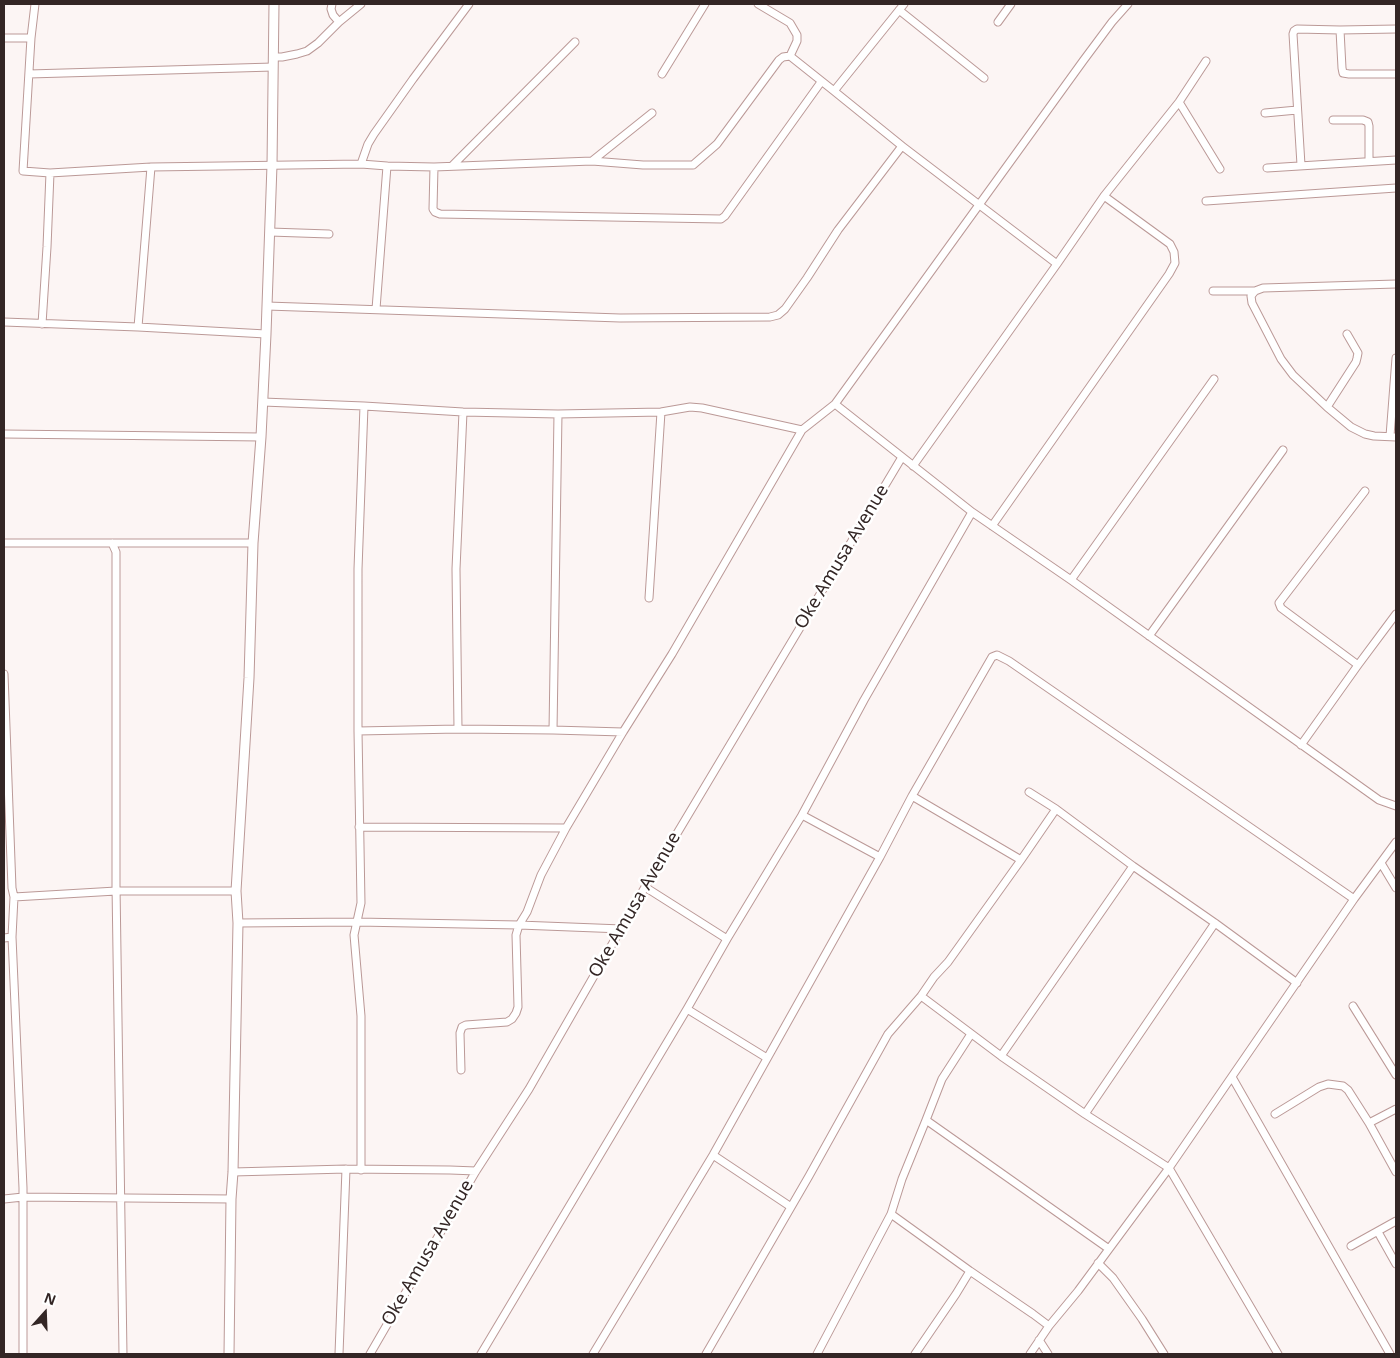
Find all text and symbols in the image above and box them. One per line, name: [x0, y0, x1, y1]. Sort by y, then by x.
street label: Oke Amusa Avenue: [790, 481, 894, 633]
street label: Oke Amusa Avenue: [585, 828, 685, 982]
street label: Oke Amusa Avenue: [378, 1176, 478, 1330]
north arrow: [20, 1288, 70, 1338]
text: N: [42, 1288, 59, 1309]

